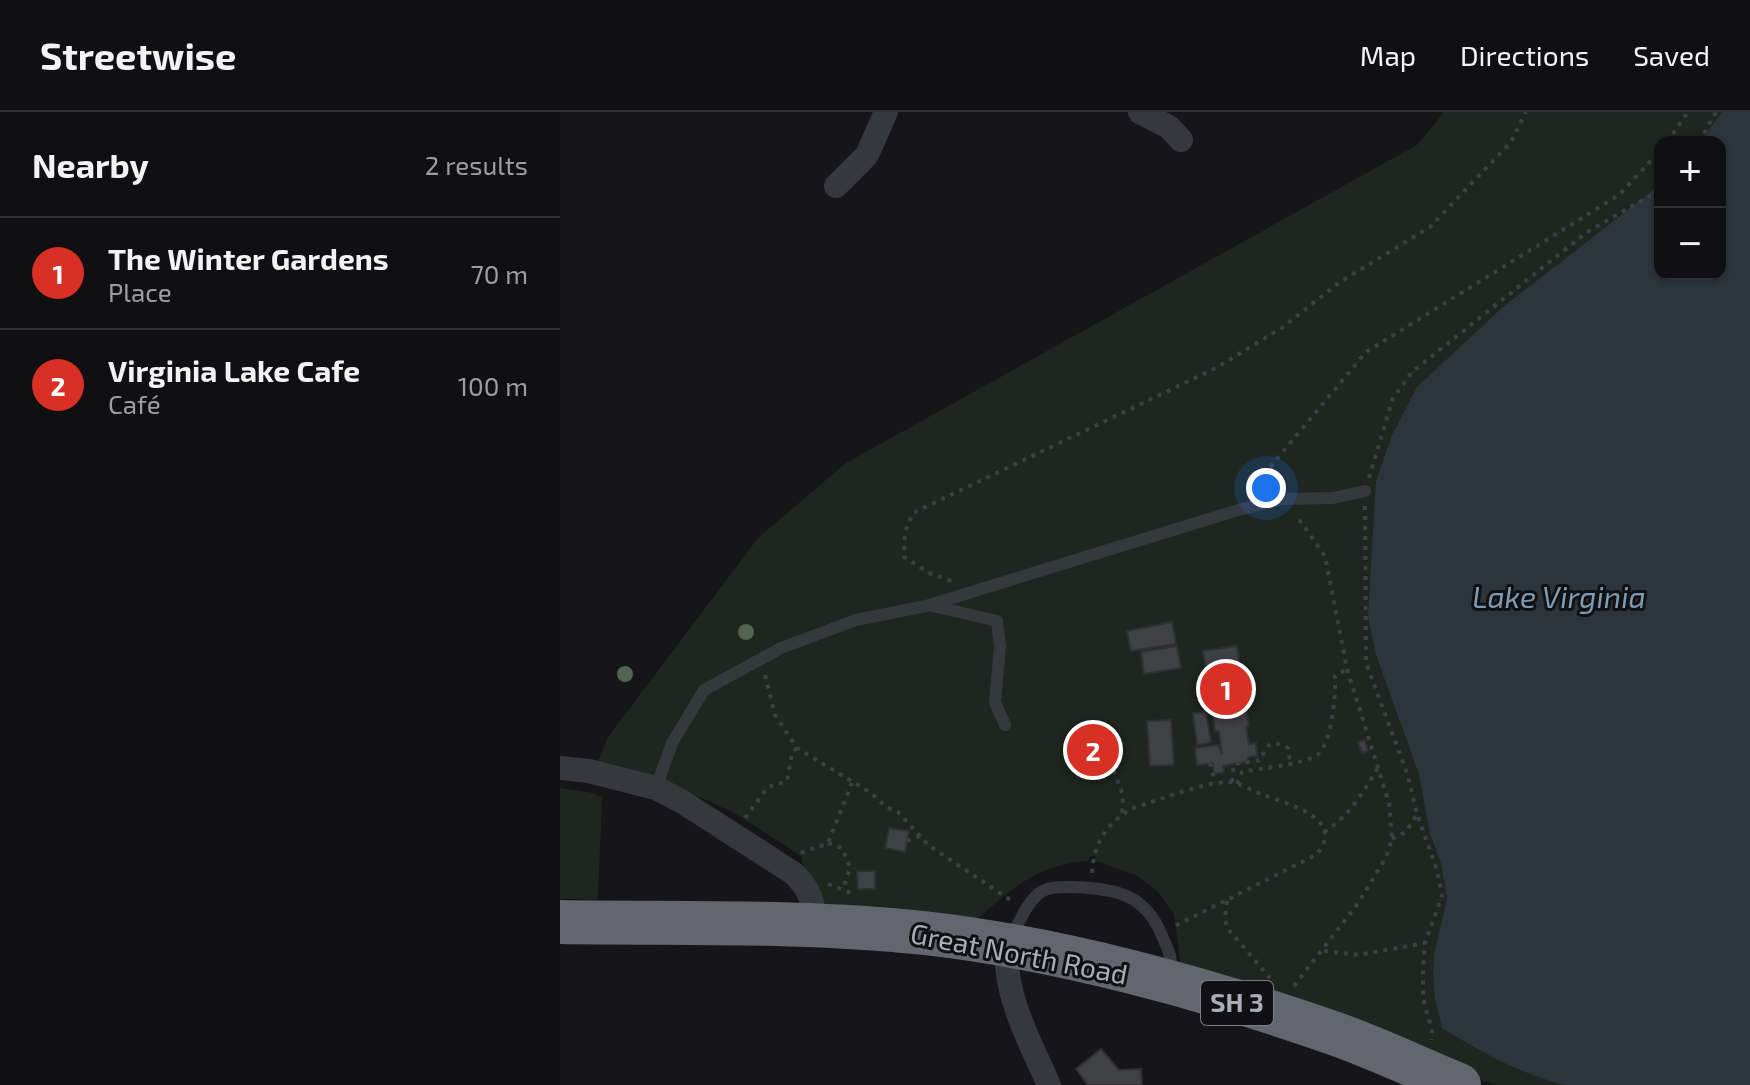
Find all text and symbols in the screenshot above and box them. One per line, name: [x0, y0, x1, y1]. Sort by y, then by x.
text: Streetwise: [40, 32, 236, 78]
text: Map: [1360, 38, 1416, 72]
text: Directions: [1460, 38, 1589, 72]
text: Saved: [1633, 38, 1710, 72]
map controls: [1654, 136, 1726, 280]
button: +: [1654, 136, 1726, 208]
text: Nearby: [32, 144, 149, 185]
text: 2 results: [425, 149, 528, 180]
button: −: [1654, 208, 1726, 280]
text: The Winter Gardens: [108, 240, 389, 276]
text: 1: [52, 258, 64, 289]
text: 70 m: [470, 258, 528, 289]
text: Place: [108, 276, 172, 307]
text: Virginia Lake Cafe: [108, 352, 360, 388]
text: 2: [50, 370, 66, 401]
text: 100 m: [458, 370, 528, 401]
text: Café: [108, 388, 161, 419]
your location: [1246, 468, 1286, 508]
water label: Lake Virginia: [1472, 578, 1646, 614]
pin: 1: [1200, 659, 1252, 719]
pin: 2: [1067, 720, 1119, 780]
street label: Great North Road: [908, 915, 1131, 991]
road number: SH 3: [1201, 981, 1273, 1025]

